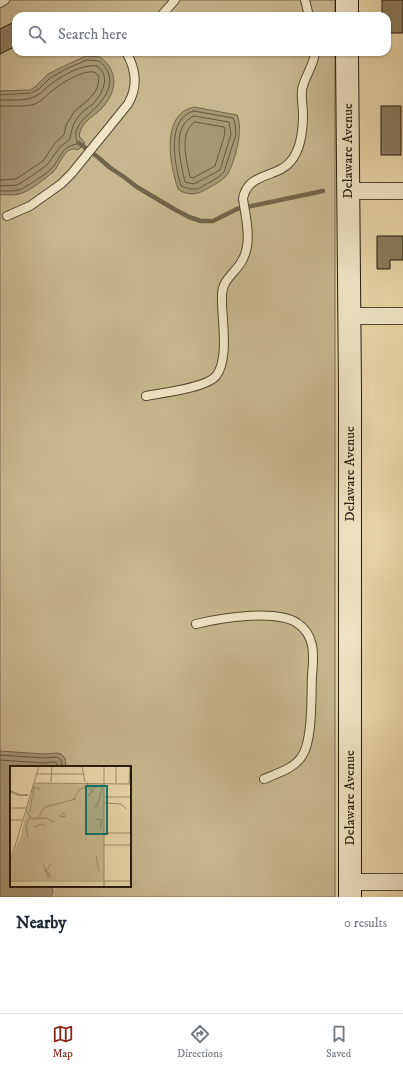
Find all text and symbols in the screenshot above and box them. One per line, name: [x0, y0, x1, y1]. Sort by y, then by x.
search box: [12, 12, 391, 56]
icon: search: [26, 23, 48, 45]
text: Search here: [58, 25, 127, 44]
street label: Delaware Avenue: [339, 103, 357, 199]
street label: Delaware Avenue: [341, 426, 359, 522]
street label: Delaware Avenue: [341, 750, 359, 846]
inset map: [10, 766, 131, 887]
text: Nearby: [16, 912, 66, 934]
text: 0 results: [344, 915, 387, 931]
tab: Map: [52, 1023, 74, 1061]
tab: Directions: [177, 1023, 223, 1061]
tab: Saved: [326, 1023, 351, 1061]

